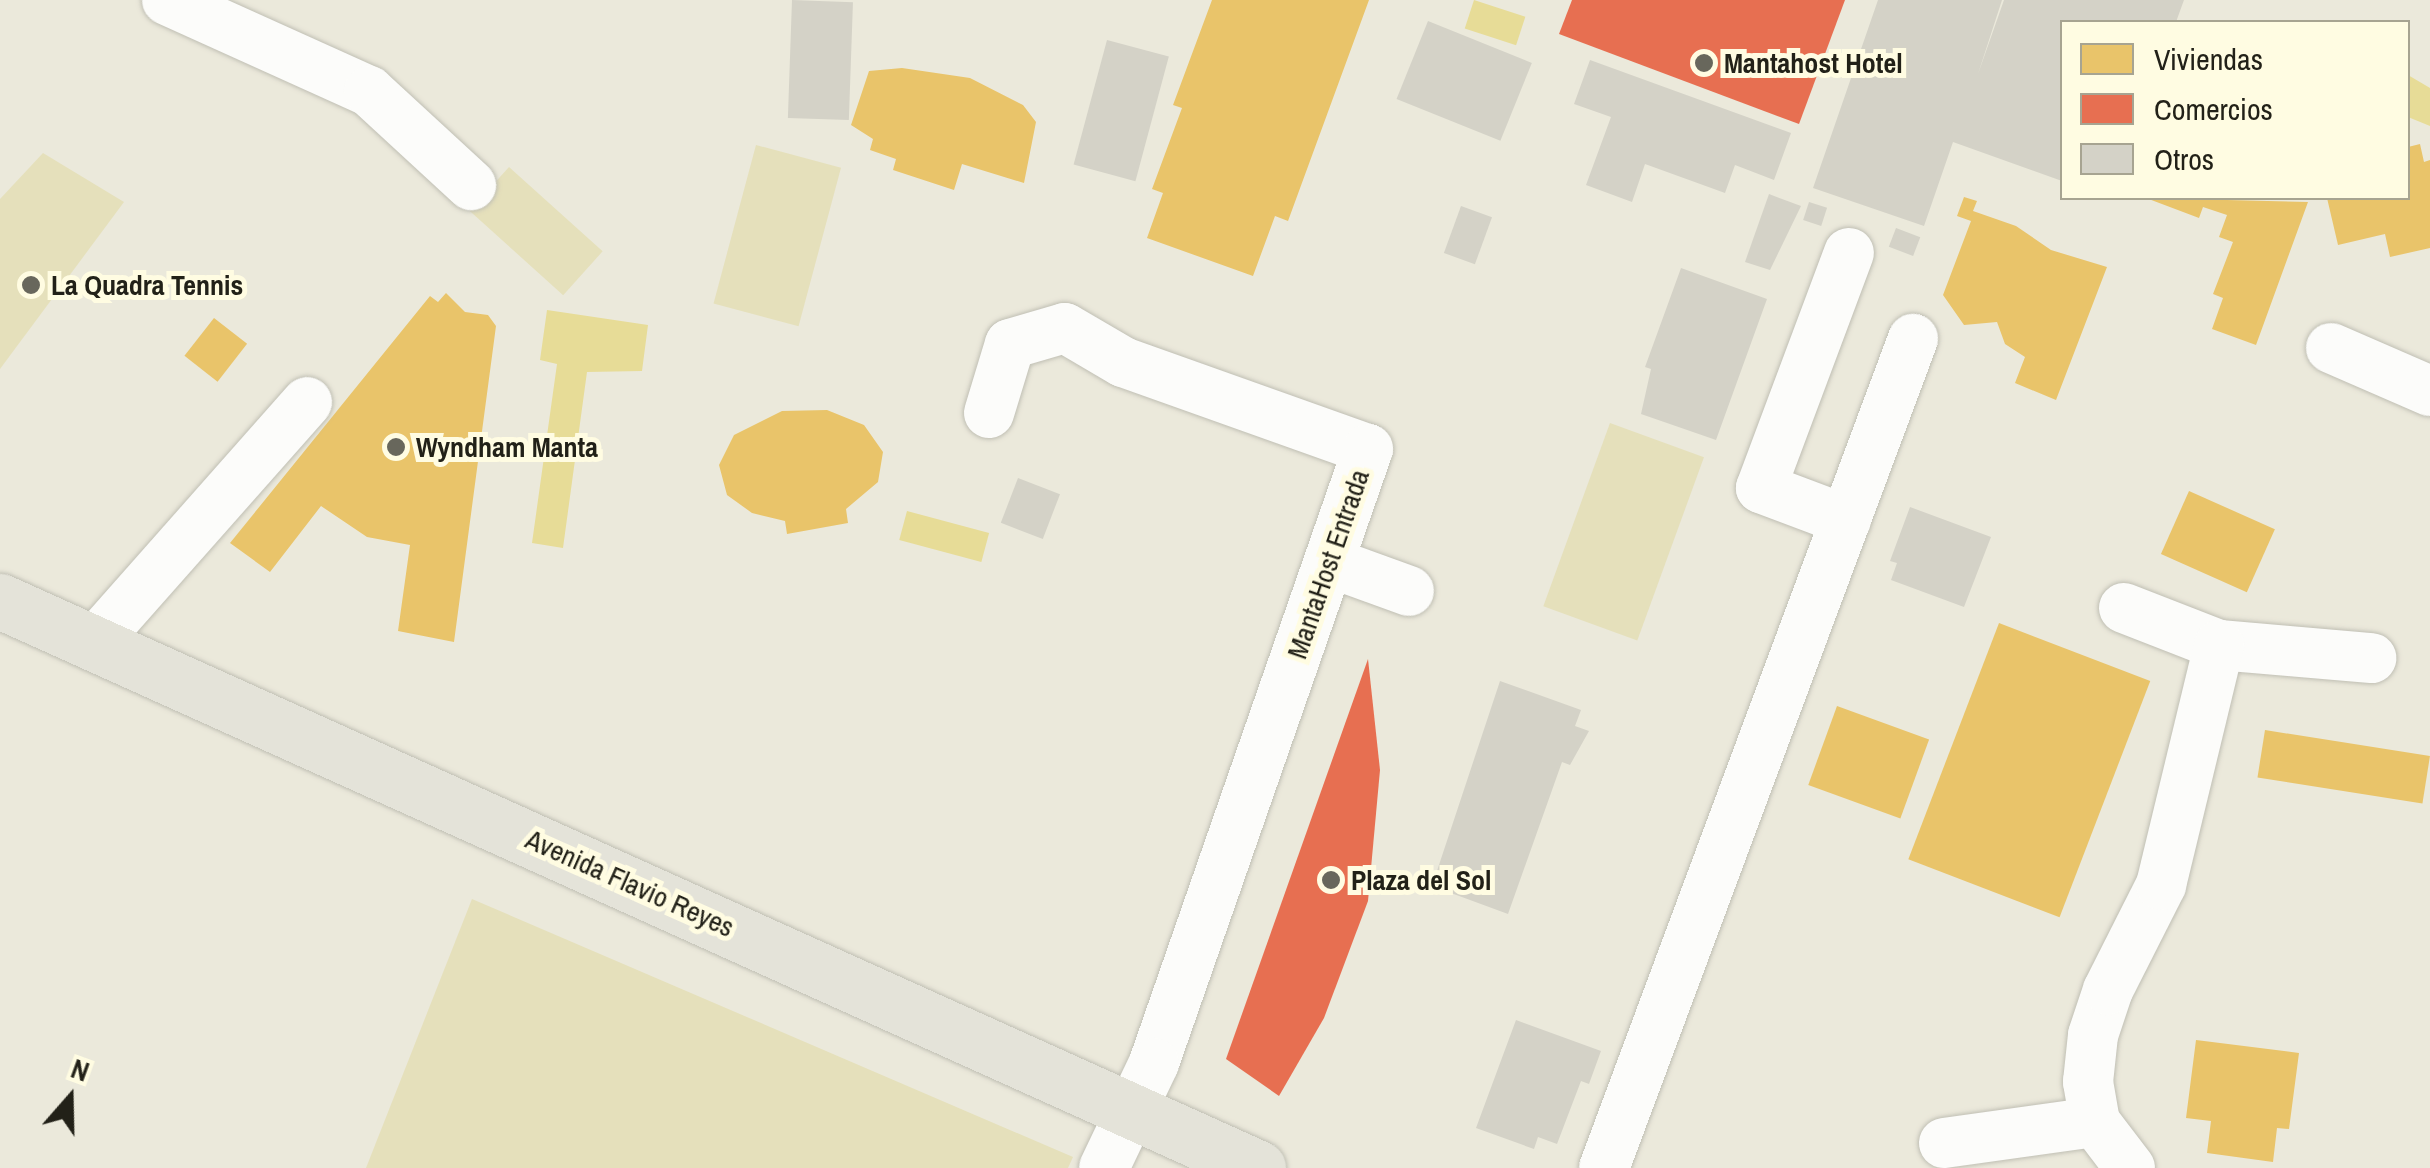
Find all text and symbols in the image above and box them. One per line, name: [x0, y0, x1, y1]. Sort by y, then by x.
legend: [2060, 20, 2410, 200]
text: Viviendas: [2154, 39, 2263, 79]
place label: Mantahost Hotel: [1724, 46, 1903, 80]
marker: Mantahost Hotel: [1693, 52, 1715, 74]
text: Comercios: [2154, 89, 2273, 129]
text: Otros: [2154, 139, 2214, 179]
place label: La Quadra Tennis: [51, 268, 243, 302]
marker: La Quadra Tennis: [20, 274, 42, 296]
place label: Wyndham Manta: [416, 430, 598, 464]
marker: Wyndham Manta: [385, 436, 407, 458]
street label: MantaHost Entrada: [1280, 465, 1376, 663]
street label: Avenida Flavio Reyes: [521, 822, 739, 944]
place label: Plaza del Sol: [1351, 863, 1491, 897]
marker: Plaza del Sol: [1320, 869, 1342, 891]
north arrow: [20, 1048, 120, 1148]
text: N: [66, 1049, 95, 1090]

